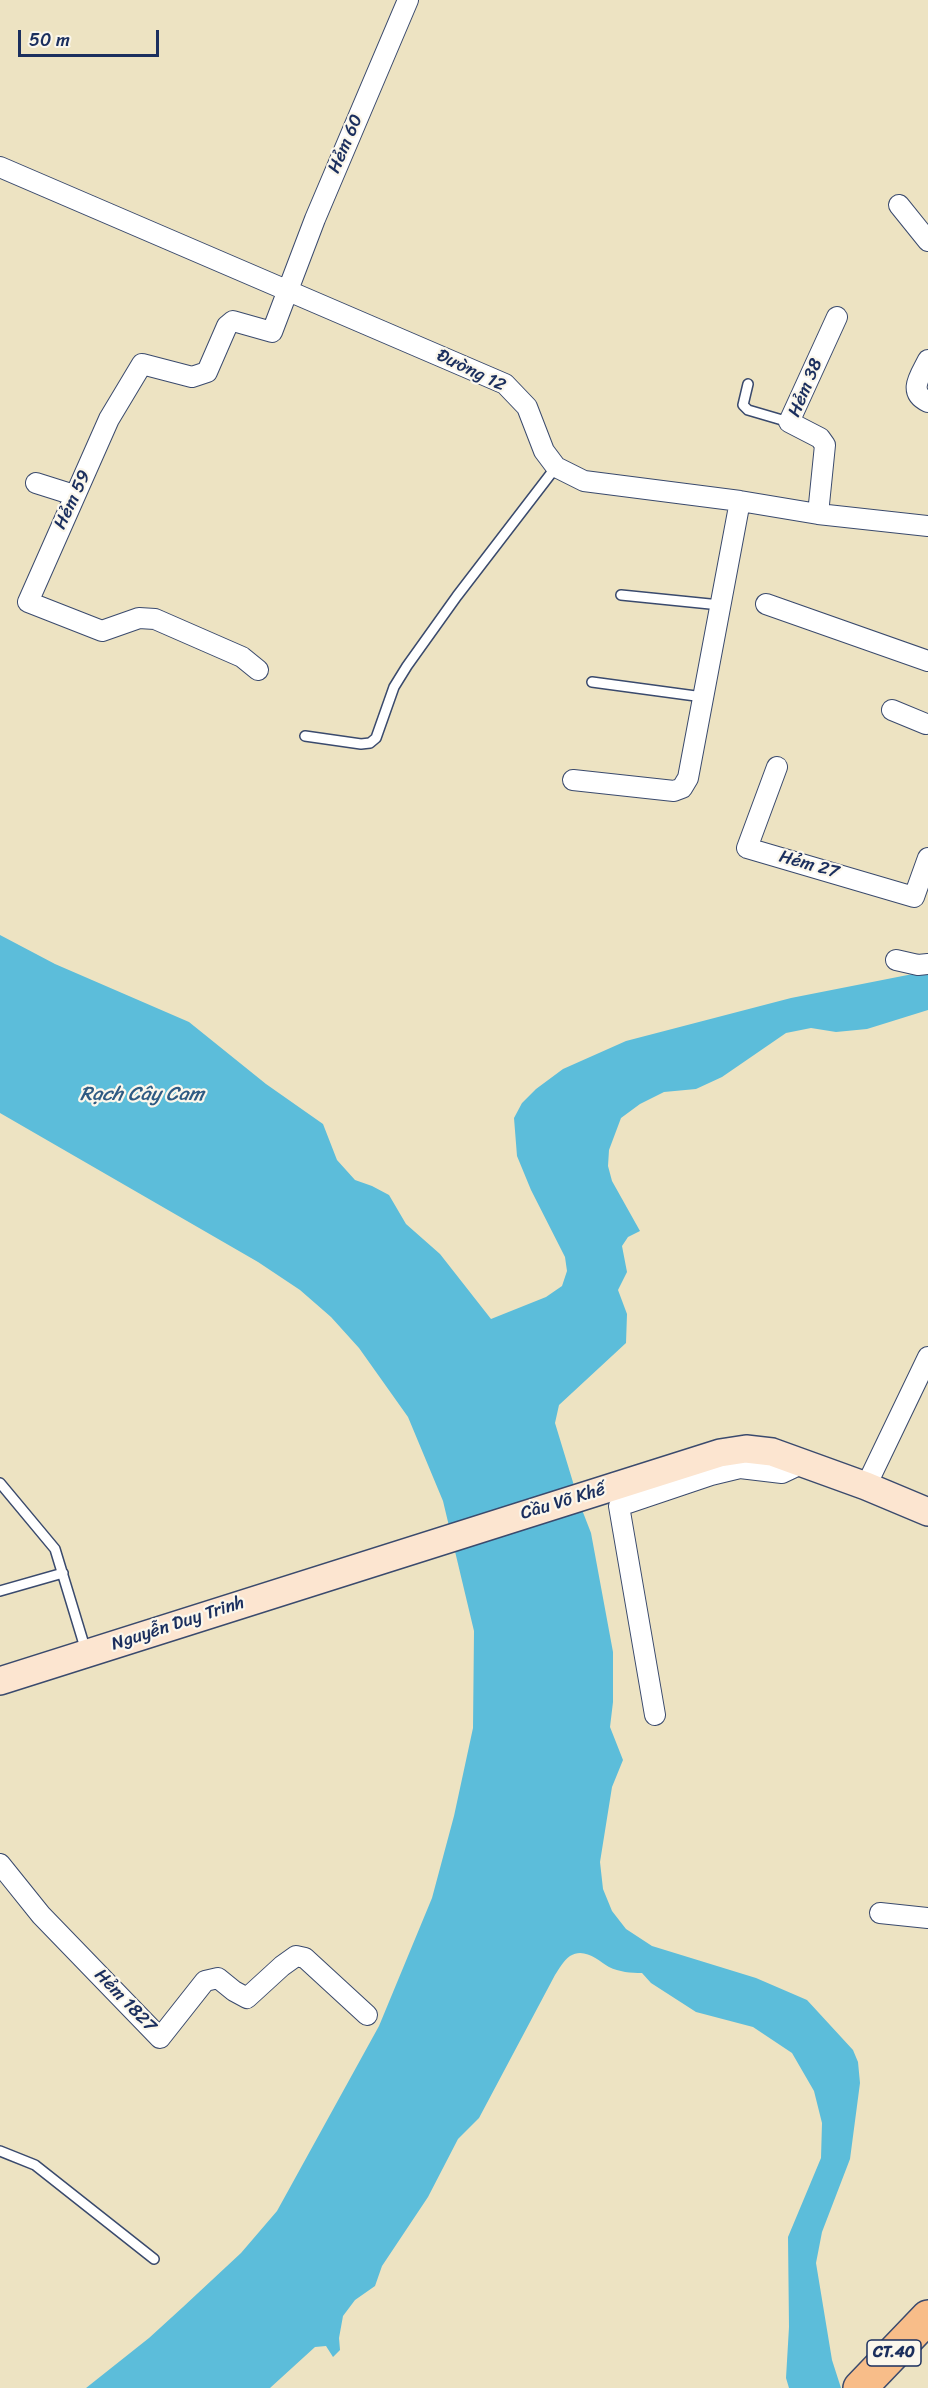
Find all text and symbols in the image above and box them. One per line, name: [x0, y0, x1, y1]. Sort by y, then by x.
scale bar: [21, 18, 162, 56]
text: 50 m: [29, 24, 70, 56]
street label: Hẻm 60: [324, 111, 368, 177]
street label: Đường 12: [433, 345, 509, 397]
street label: Hẻm 38: [784, 356, 828, 420]
street label: Hẻm 59: [50, 467, 96, 533]
street label: Hẻm 27: [777, 846, 841, 884]
water label: Rạch Cây Cam: [80, 1083, 204, 1107]
street label: Cầu Võ Khế: [518, 1479, 608, 1525]
street label: Nguyễn Duy Trinh: [109, 1592, 247, 1656]
street label: Hẻm 1827: [90, 1965, 160, 2037]
road number: CT.40: [867, 2340, 921, 2366]

